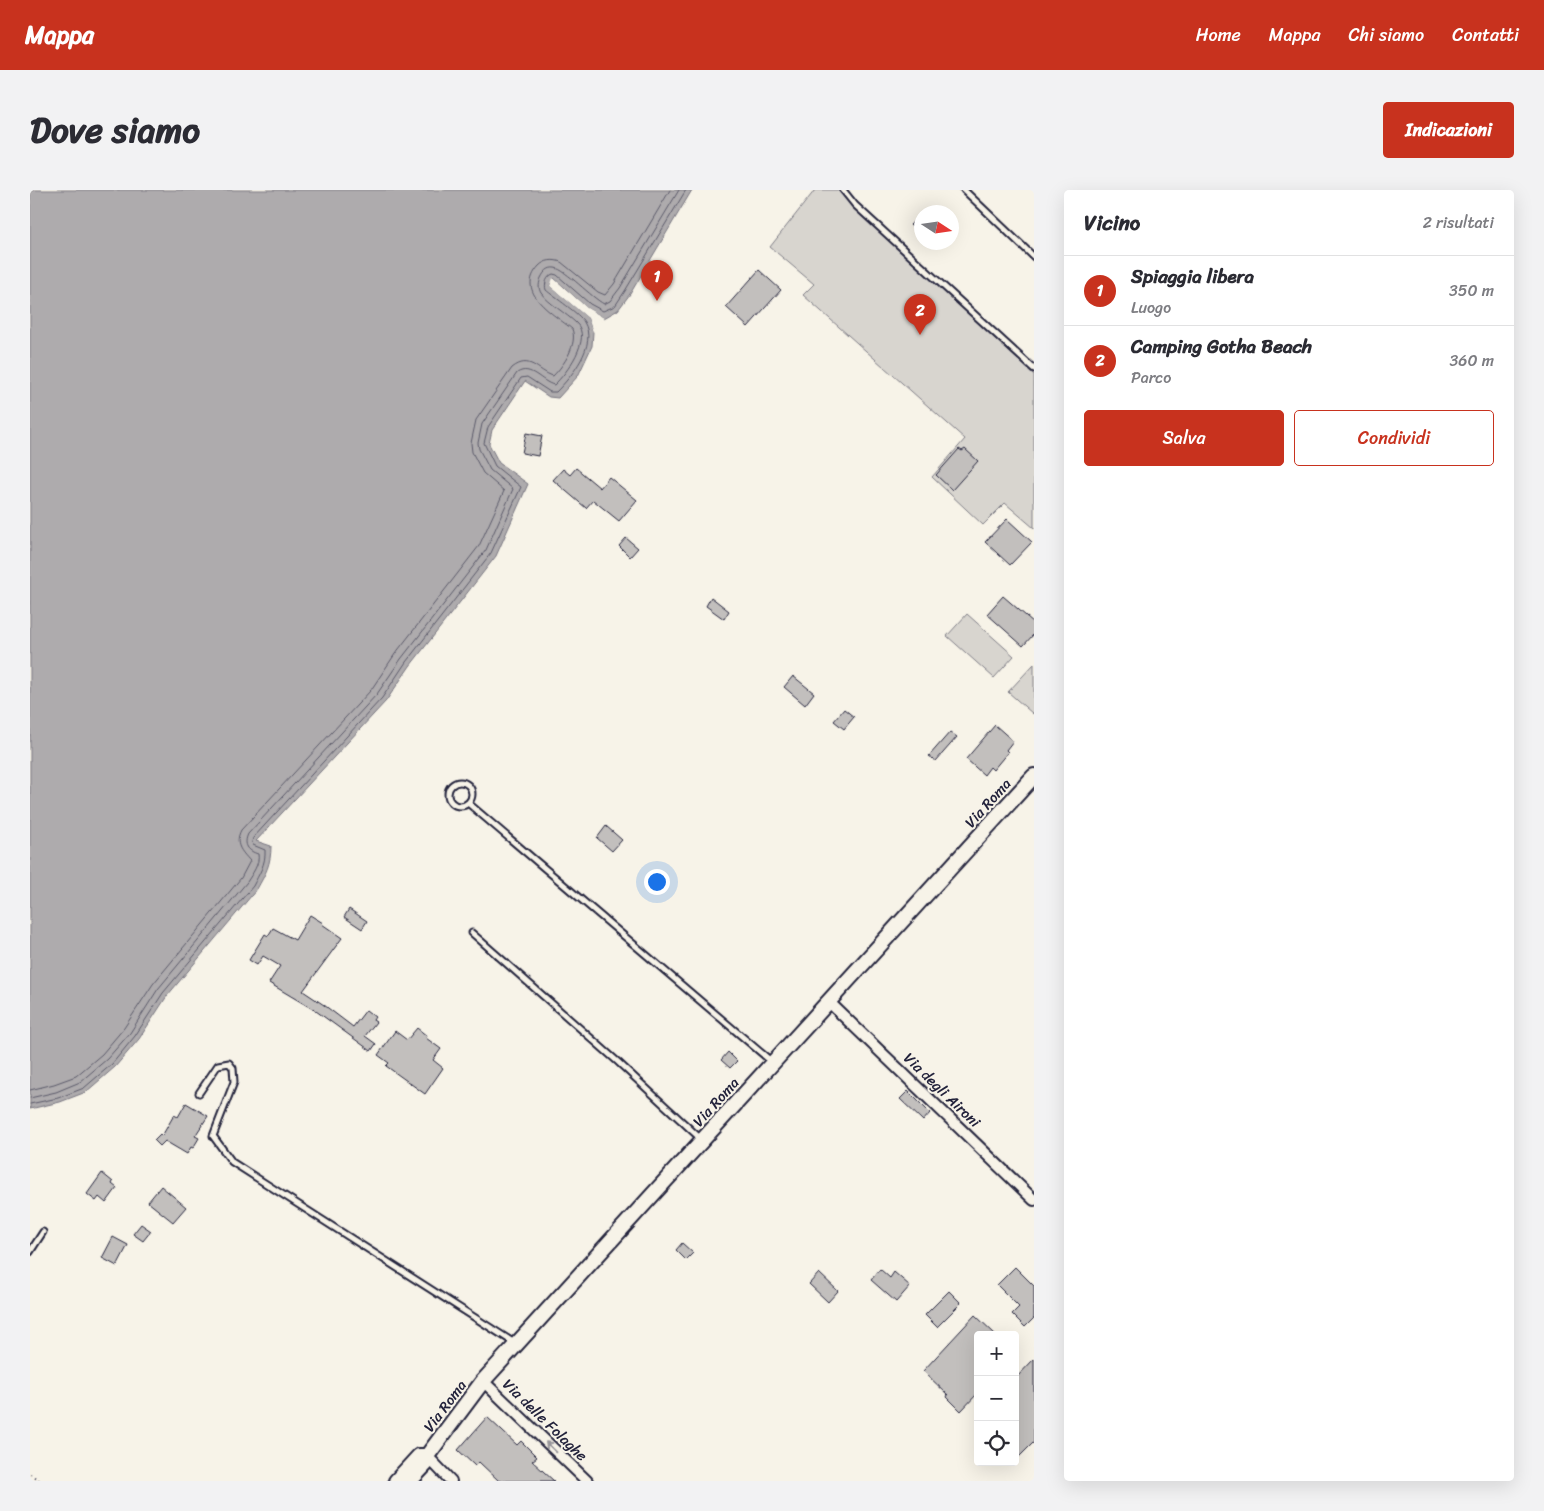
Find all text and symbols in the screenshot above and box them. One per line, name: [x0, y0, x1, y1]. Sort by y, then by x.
text: Mappa: [25, 14, 94, 56]
text: Home: [1196, 19, 1241, 51]
text: Mappa: [1269, 19, 1321, 51]
text: Chi siamo: [1349, 19, 1424, 51]
text: Contatti: [1452, 19, 1519, 51]
text: Dove siamo: [30, 99, 200, 161]
button: Indicazioni: [1383, 102, 1514, 158]
text: Vicino: [1084, 204, 1140, 242]
north arrow: [914, 205, 959, 250]
text: 2 risultati: [1423, 208, 1494, 237]
pin: 1: [641, 260, 673, 301]
text: Spiaggia libera: [1131, 260, 1254, 293]
text: 1: [1097, 276, 1103, 305]
text: 350 m: [1449, 276, 1494, 305]
text: Luogo: [1131, 293, 1171, 322]
pin: 2: [904, 294, 936, 335]
text: Camping Gotha Beach: [1131, 330, 1312, 363]
text: 2: [1095, 346, 1105, 375]
text: 360 m: [1450, 346, 1494, 375]
text: Parco: [1131, 363, 1171, 392]
button: Salva: [1084, 410, 1284, 466]
button: Condividi: [1294, 410, 1494, 466]
street label: Via Roma: [958, 772, 1018, 834]
your location: [644, 869, 670, 895]
street label: Via degli Aironi: [897, 1046, 987, 1134]
street label: Via Roma: [686, 1071, 746, 1133]
map controls: [974, 1331, 1019, 1466]
button: +: [974, 1331, 1019, 1376]
street label: Via delle Folaghe: [496, 1372, 594, 1468]
street label: Via Roma: [417, 1374, 474, 1438]
button: −: [974, 1376, 1019, 1421]
button: locate: [974, 1421, 1019, 1466]
one-way arrow: [545, 1441, 558, 1453]

